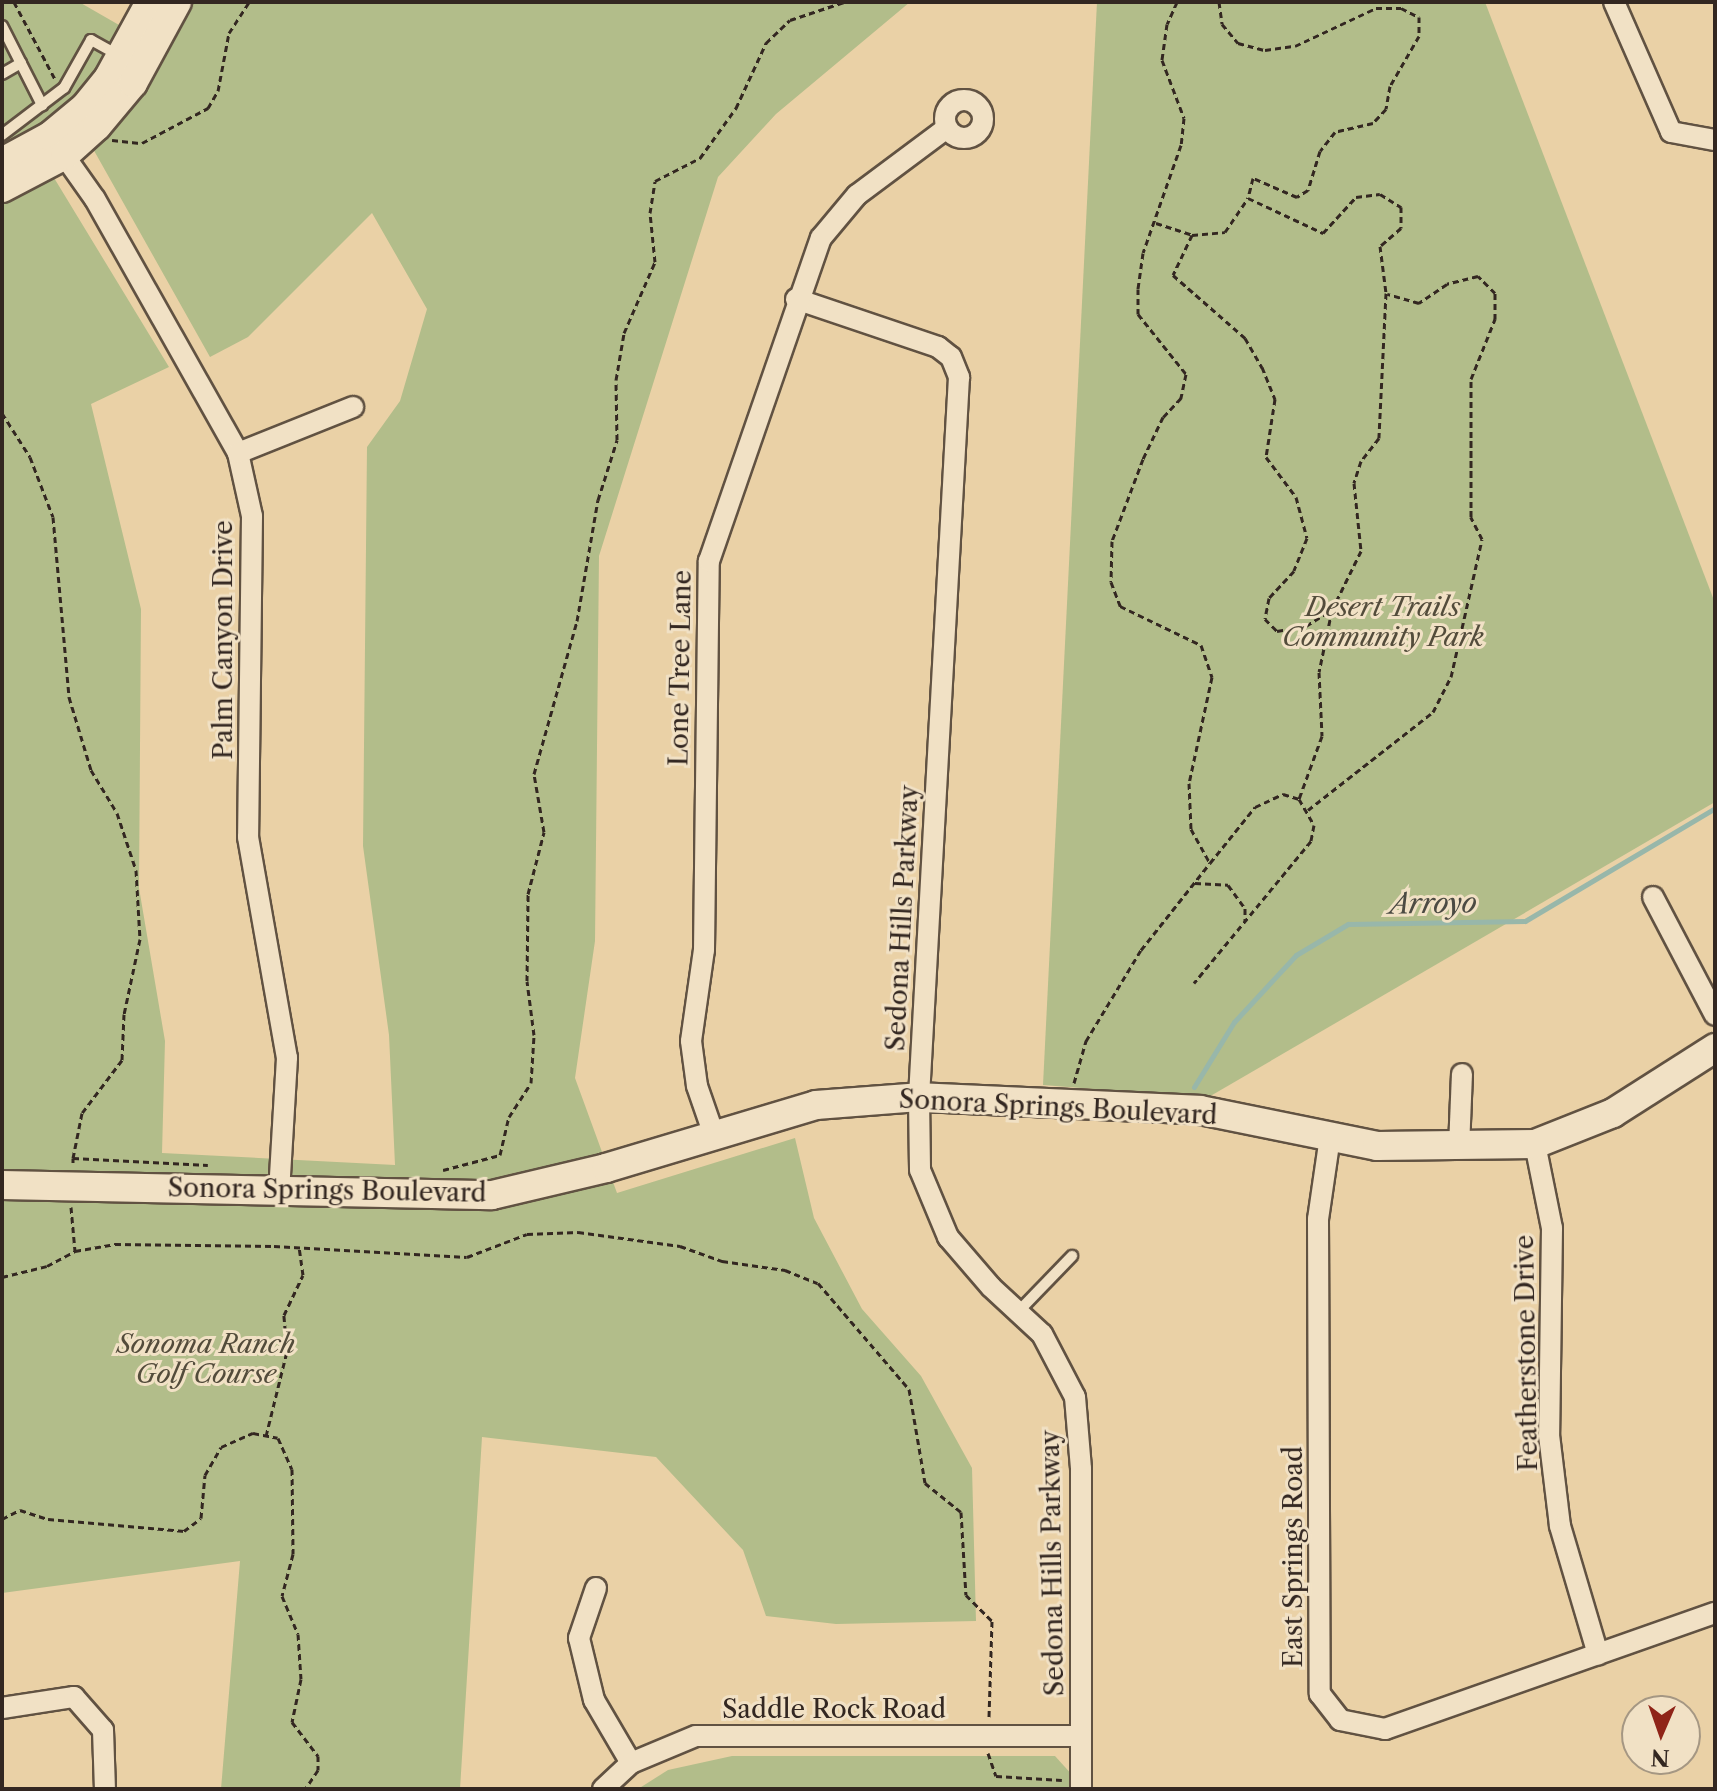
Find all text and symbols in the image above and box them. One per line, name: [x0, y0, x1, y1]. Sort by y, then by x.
street label: Palm Canyon Drive: [208, 520, 240, 760]
street label: Lone Tree Lane: [664, 569, 698, 767]
park label: Desert Trails Community Park: [1282, 592, 1484, 654]
street label: Sedona Hills Parkway: [880, 784, 926, 1052]
water label: Arroyo: [1389, 885, 1477, 921]
street label: Sonora Springs Boulevard: [898, 1084, 1218, 1132]
street label: Sonora Springs Boulevard: [167, 1173, 487, 1209]
street label: Featherstone Drive: [1509, 1234, 1545, 1472]
park label: Sonoma Ranch Golf Course: [117, 1329, 295, 1390]
street label: Sedona Hills Parkway: [1035, 1429, 1071, 1697]
street label: East Springs Road: [1278, 1446, 1310, 1668]
street label: Saddle Rock Road: [722, 1694, 946, 1726]
north arrow: [1621, 1695, 1701, 1775]
text: N: [1650, 1744, 1670, 1771]

